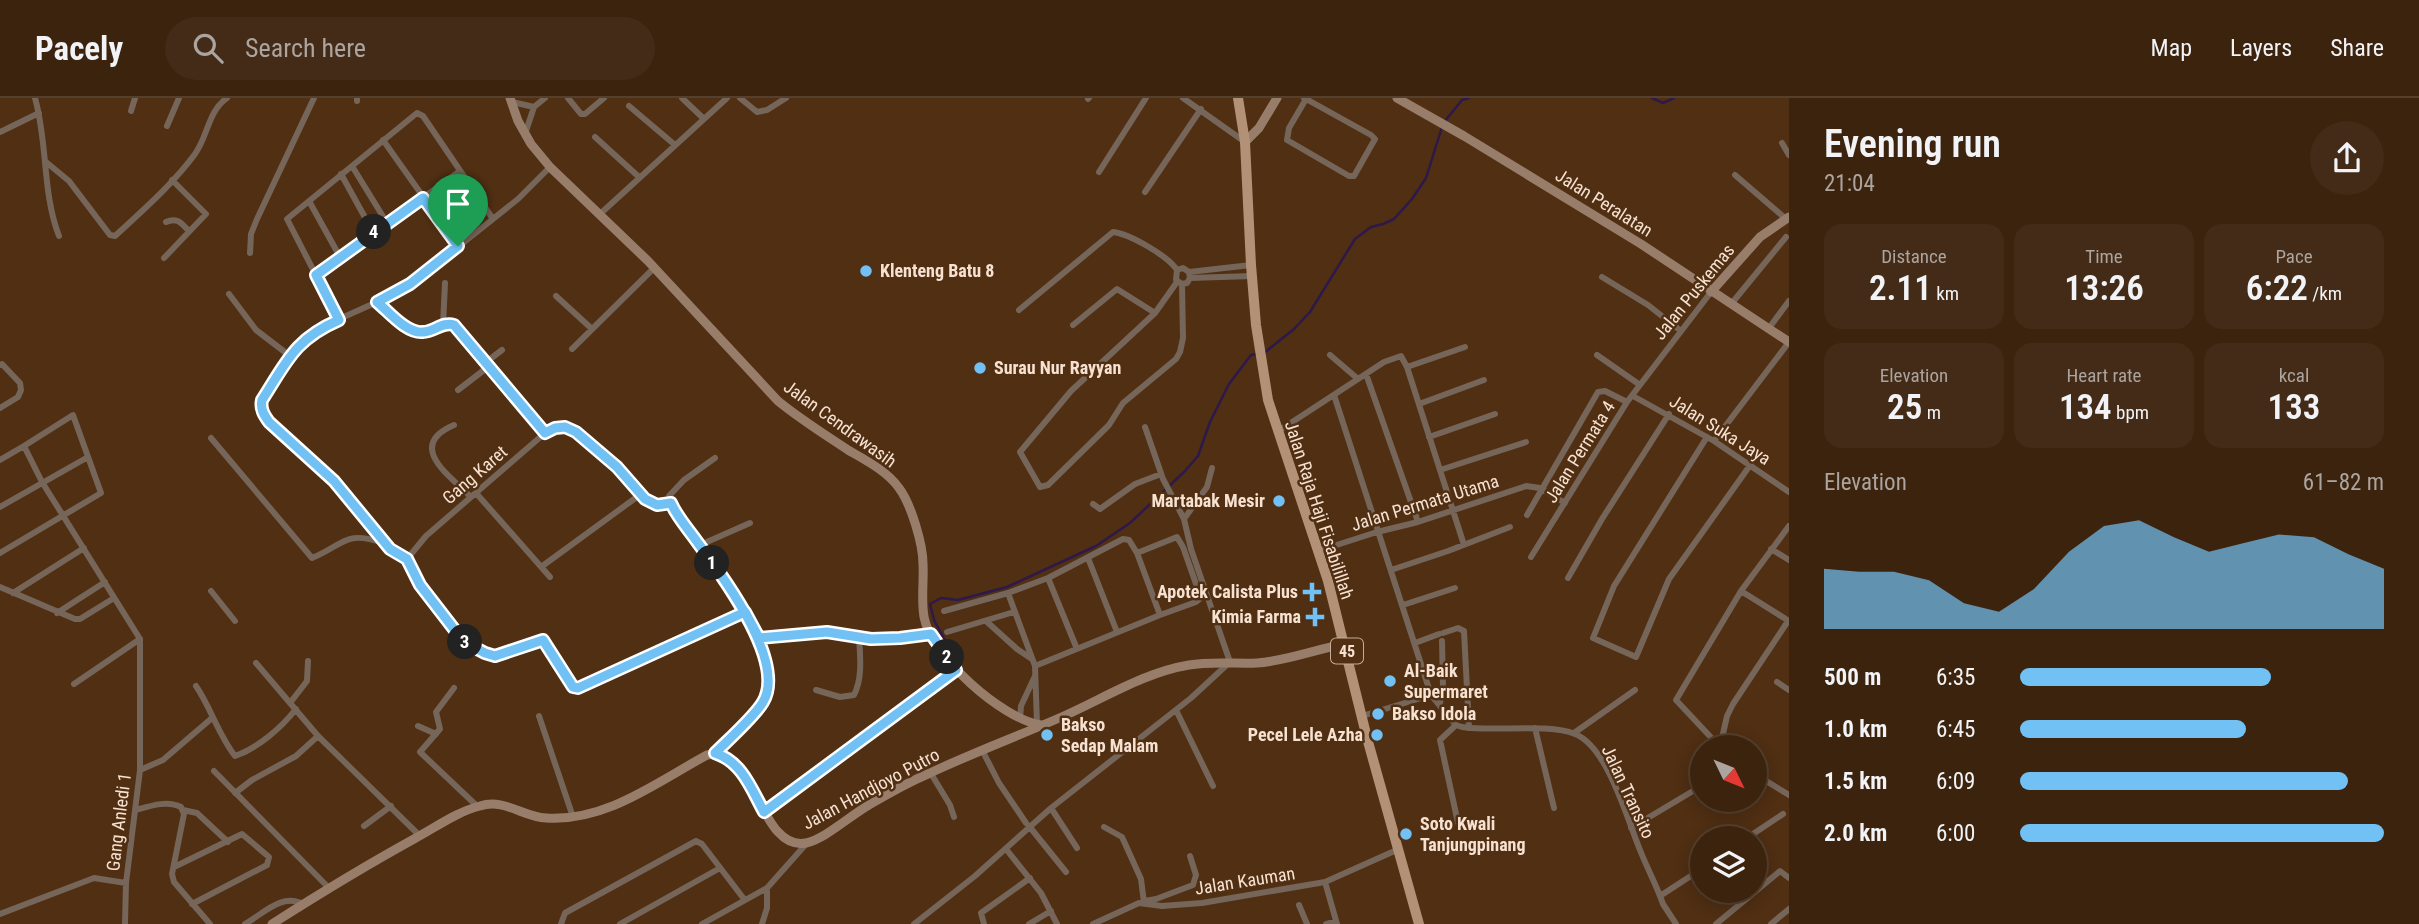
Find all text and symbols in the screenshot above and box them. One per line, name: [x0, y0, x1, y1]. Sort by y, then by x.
search box: [165, 17, 655, 80]
text: Pacely: [35, 29, 123, 68]
icon: search: [189, 29, 227, 67]
text: Search here: [245, 33, 366, 63]
text: Map: [2151, 34, 2192, 62]
text: Layers: [2230, 34, 2292, 62]
text: Share: [2330, 34, 2384, 62]
button: share: [2310, 121, 2384, 195]
text: Evening run: [1824, 122, 2001, 166]
street label: Jalan Peralatan: [1552, 164, 1657, 241]
text: 21:04: [1824, 170, 1875, 197]
pin: [428, 174, 488, 246]
icon: arrive: [439, 185, 477, 223]
pin: 4: [356, 214, 392, 250]
text: 4: [369, 220, 378, 243]
street label: Jalan Puskemas: [1649, 240, 1738, 344]
text: Distance: [1881, 245, 1947, 268]
text: Time: [2085, 245, 2123, 268]
text: Pace: [2275, 245, 2313, 268]
place label: Klenteng Batu 8: [880, 260, 994, 281]
marker: Klenteng Batu 8: [858, 263, 874, 279]
text: 2.11: [1869, 268, 1932, 309]
text: 13:26: [2064, 268, 2144, 309]
text: 6:22: [2246, 268, 2308, 309]
text: km: [1932, 282, 1959, 305]
text: /km: [2308, 282, 2342, 305]
place label: Surau Nur Rayyan: [994, 357, 1121, 378]
marker: Surau Nur Rayyan: [972, 360, 988, 376]
text: Elevation: [1880, 364, 1948, 387]
text: Heart rate: [2066, 364, 2142, 387]
text: kcal: [2279, 364, 2309, 387]
street label: Jalan Cendrawasih: [780, 376, 901, 472]
text: 25: [1887, 387, 1922, 428]
text: 134: [2059, 387, 2112, 428]
text: 133: [2268, 387, 2320, 428]
street label: Jalan Suka Jaya: [1666, 390, 1775, 469]
street label: Jalan Permata 4: [1540, 397, 1619, 506]
text: m: [1922, 401, 1941, 424]
text: bpm: [2112, 401, 2149, 424]
street label: Jalan Raja Haji Fisabilillah: [1281, 418, 1358, 602]
street label: Gang Karet: [438, 441, 511, 508]
text: Elevation: [1824, 469, 1907, 496]
text: 61–82 m: [2303, 469, 2384, 496]
street label: Jalan Permata Utama: [1349, 470, 1501, 535]
place label: Martabak Mesir: [1151, 490, 1265, 511]
marker: Martabak Mesir: [1271, 493, 1287, 509]
pin: 1: [694, 546, 730, 580]
text: 1: [707, 551, 716, 574]
place label: Apotek Calista Plus: [1157, 581, 1298, 602]
marker: Apotek Calista Plus: [1304, 584, 1320, 600]
place label: Kimia Farma: [1211, 606, 1301, 627]
marker: Kimia Farma: [1307, 609, 1323, 625]
pin: 3: [448, 624, 482, 660]
text: 3: [460, 630, 469, 653]
road number: 45: [1331, 638, 1363, 664]
pin: 2: [930, 640, 964, 674]
text: 2: [942, 645, 951, 668]
place label: Al-Baik Supermaret: [1404, 660, 1488, 702]
text: 500 m: [1824, 664, 1881, 691]
text: 6:35: [1936, 664, 1975, 691]
marker: Al-Baik Supermaret: [1382, 673, 1398, 689]
place label: Bakso Idola: [1392, 703, 1476, 724]
marker: Bakso Idola: [1370, 706, 1386, 722]
place label: Bakso Sedap Malam: [1061, 714, 1158, 756]
text: 1.0 km: [1824, 716, 1887, 743]
text: 6:45: [1936, 716, 1975, 743]
place label: Pecel Lele Azha: [1248, 724, 1363, 745]
marker: Bakso Sedap Malam: [1039, 727, 1055, 743]
marker: Pecel Lele Azha: [1369, 727, 1385, 743]
north arrow: [1690, 735, 1768, 812]
map controls: [1690, 735, 1767, 903]
street label: Jalan Transito: [1598, 742, 1659, 842]
street label: Jalan Handjoyo Putro: [799, 744, 943, 834]
text: 1.5 km: [1824, 768, 1887, 795]
text: 6:09: [1936, 768, 1975, 795]
street label: Gang Anledi 1: [102, 772, 135, 872]
place label: Soto Kwali Tanjungpinang: [1420, 813, 1526, 855]
text: 2.0 km: [1824, 820, 1887, 847]
text: 6:00: [1936, 820, 1975, 847]
marker: Soto Kwali Tanjungpinang: [1398, 826, 1414, 842]
button: layers: [1690, 826, 1767, 903]
street label: Jalan Kauman: [1193, 862, 1296, 899]

